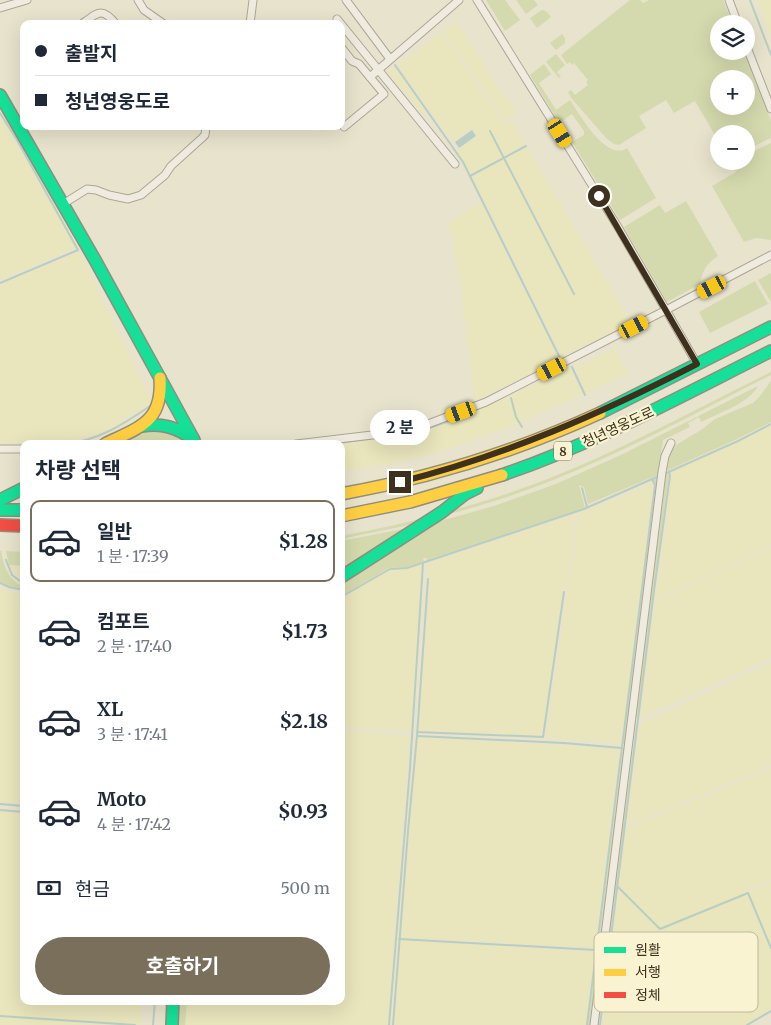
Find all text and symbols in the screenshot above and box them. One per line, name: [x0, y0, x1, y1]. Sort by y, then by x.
map controls: [710, 15, 755, 170]
button: layers: [710, 15, 755, 60]
text: 출발지: [65, 41, 117, 65]
button: +: [710, 70, 755, 115]
text: 청년영웅도로: [65, 89, 170, 113]
car: [545, 116, 574, 150]
button: −: [710, 125, 755, 170]
route start: [588, 185, 610, 207]
car: [695, 274, 728, 300]
car: [617, 314, 650, 340]
car: [535, 356, 568, 382]
car: [444, 400, 477, 424]
street label: 청년영웅도로: [579, 402, 657, 451]
callout: 2 분: [370, 410, 430, 444]
text: 2 분: [386, 417, 414, 437]
road number: 8: [554, 442, 572, 461]
text: 차량 선택: [35, 456, 121, 484]
route end: [389, 471, 411, 493]
icon: car: [37, 519, 82, 564]
text: 일반: [97, 519, 132, 543]
text: $1.28: [279, 529, 328, 553]
text: 1 분 · 17:39: [97, 546, 169, 566]
icon: car: [37, 609, 82, 654]
text: 컴포트: [97, 609, 149, 633]
text: $1.73: [281, 619, 328, 643]
text: 2 분 · 17:40: [97, 636, 172, 656]
text: XL: [97, 697, 123, 721]
icon: car: [37, 699, 82, 744]
text: $2.18: [279, 709, 328, 733]
text: 3 분 · 17:41: [97, 724, 168, 744]
text: Moto: [97, 787, 146, 811]
icon: car: [37, 789, 82, 834]
text: $0.93: [278, 799, 328, 823]
text: 4 분 · 17:42: [97, 814, 171, 834]
icon: cash: [35, 874, 63, 902]
text: 현금: [75, 877, 110, 901]
text: 500 m: [280, 878, 330, 898]
legend: [594, 932, 758, 1012]
button: 호출하기: [35, 937, 330, 995]
text: 원활: [635, 941, 661, 959]
text: 서행: [635, 963, 661, 981]
text: 정체: [635, 986, 661, 1004]

